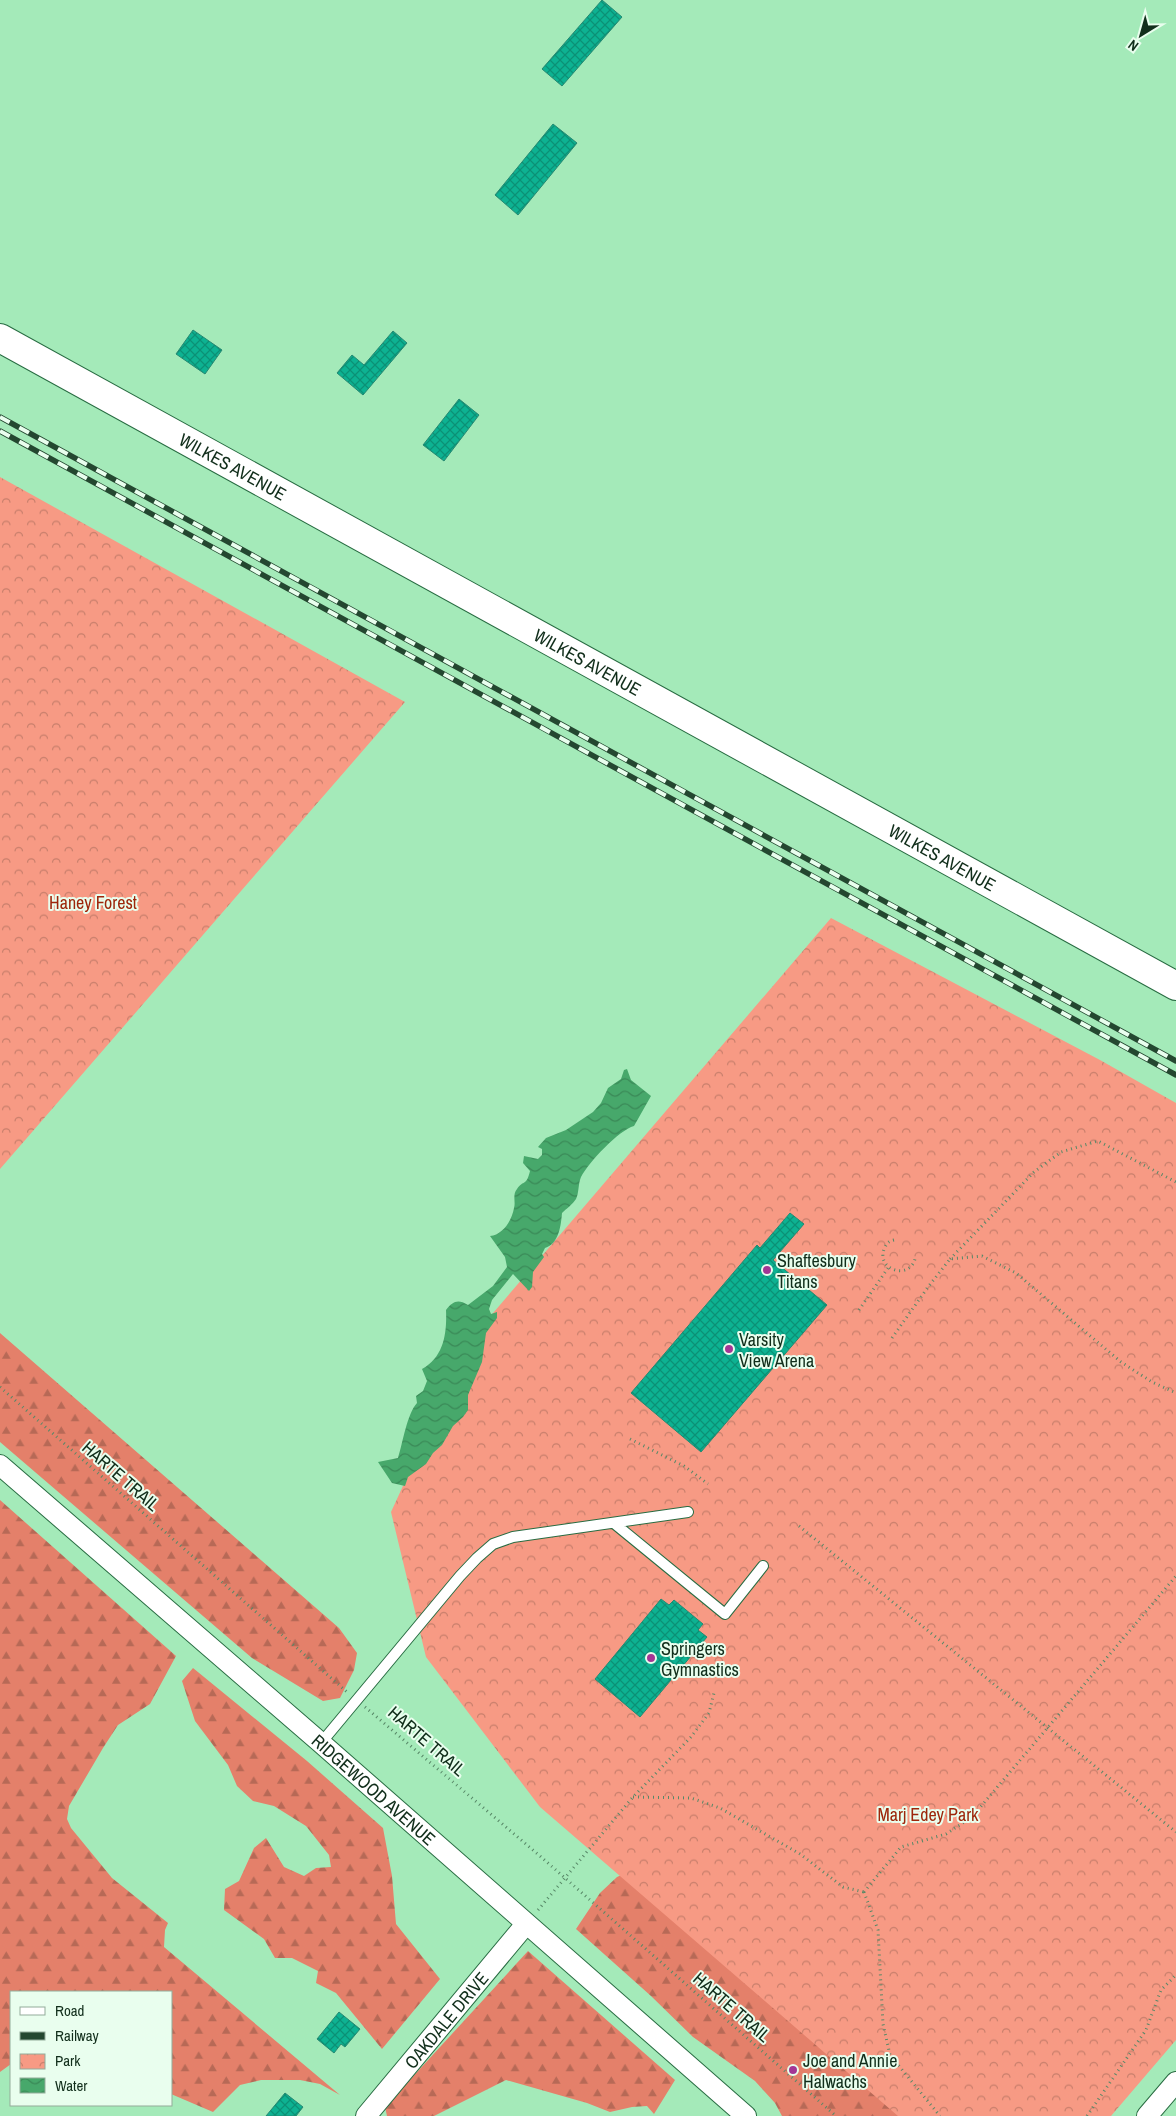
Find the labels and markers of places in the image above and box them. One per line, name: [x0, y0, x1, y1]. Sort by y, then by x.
place label: Shaftesbury Titans: [777, 1248, 856, 1294]
marker: Shaftesbury Titans: [761, 1264, 773, 1276]
place label: Varsity View Arena: [739, 1327, 814, 1373]
marker: Varsity View Arena: [723, 1343, 735, 1355]
place label: Springers Gymnastics: [661, 1636, 739, 1682]
marker: Springers Gymnastics: [645, 1652, 657, 1664]
place label: Joe and Annie Halwachs: [803, 2048, 897, 2094]
marker: Joe and Annie Halwachs: [787, 2064, 799, 2076]

